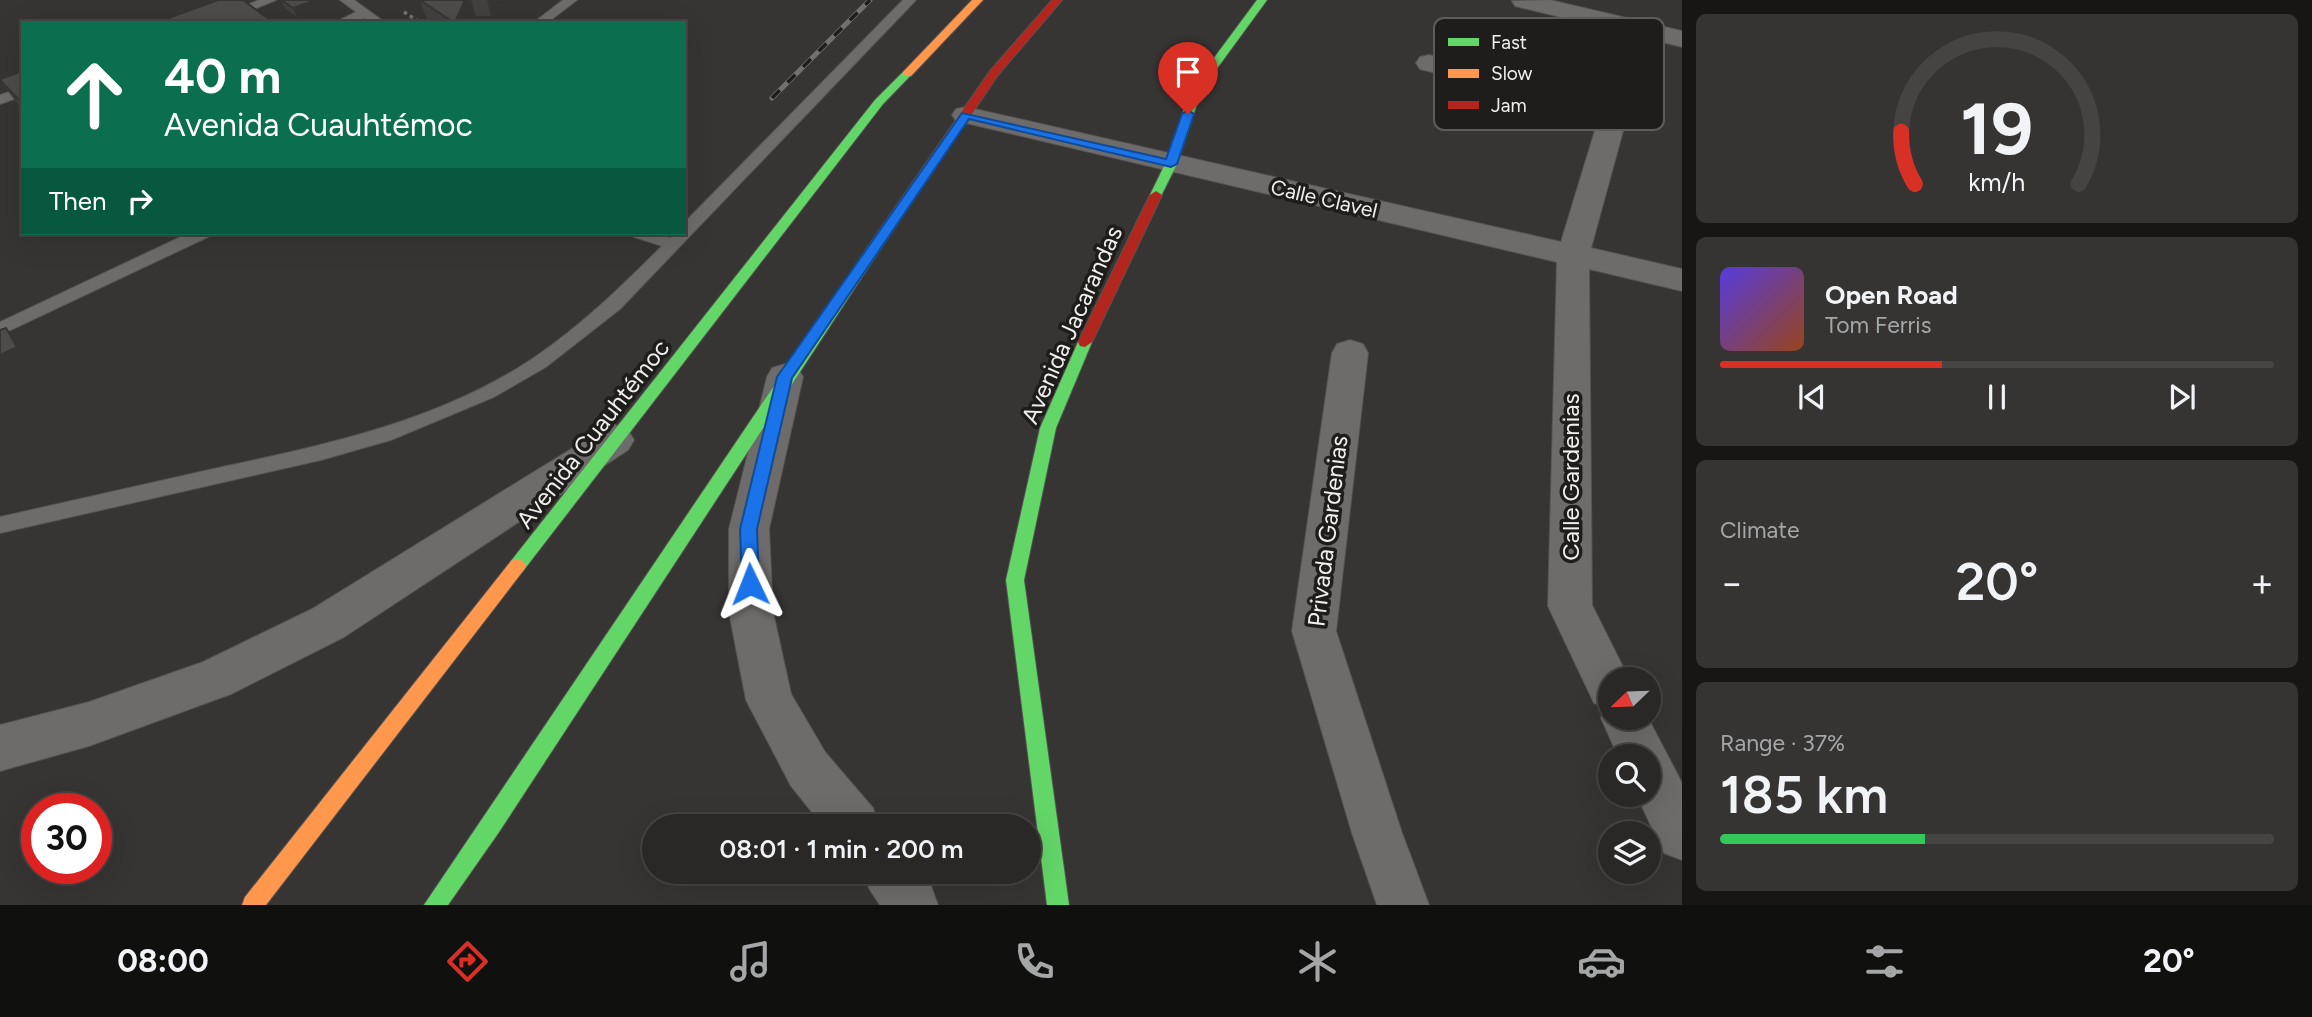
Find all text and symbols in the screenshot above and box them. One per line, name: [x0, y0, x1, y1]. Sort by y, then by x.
legend: [1434, 18, 1664, 130]
text: Fast: [1491, 31, 1527, 54]
pin: [1158, 42, 1218, 114]
text: 40 m: [164, 46, 281, 105]
icon: ahead: [49, 49, 140, 140]
icon: arrive: [1169, 53, 1207, 91]
text: Slow: [1491, 62, 1533, 85]
text: 19: [1961, 86, 2033, 173]
text: Jam: [1491, 94, 1527, 117]
text: Avenida Cuauhtémoc: [164, 106, 473, 144]
text: km/h: [1968, 167, 2026, 197]
street label: Calle Clavel: [1268, 174, 1380, 223]
icon: right: [121, 182, 159, 220]
text: Then: [49, 185, 107, 217]
street label: Avenida Jacarandas: [1015, 221, 1128, 428]
text: Open Road: [1825, 279, 1958, 311]
text: Tom Ferris: [1825, 311, 1931, 339]
street label: Avenida Cuauhtémoc: [510, 333, 675, 534]
icon: previous: [1793, 378, 1831, 416]
icon: pause: [1978, 378, 2016, 416]
icon: next: [2163, 378, 2201, 416]
street label: Calle Gardenias: [1556, 393, 1585, 561]
street label: Privada Gardenias: [1301, 434, 1354, 628]
text: Climate: [1720, 516, 1799, 544]
position arrow: [713, 547, 787, 621]
text: 20°: [1956, 551, 2038, 613]
text: −: [1720, 560, 1744, 606]
text: +: [2250, 560, 2274, 606]
north arrow: [1598, 667, 1661, 730]
map controls: [1598, 667, 1661, 884]
text: Range · 37%: [1720, 729, 1845, 757]
button: search: [1598, 744, 1661, 807]
text: 185 km: [1720, 764, 1888, 826]
speed limit sign: 30: [21, 793, 112, 884]
button: layers: [1598, 821, 1661, 884]
text: 08:01 · 1 min · 200 m: [719, 833, 964, 865]
icon: directions: [443, 937, 492, 986]
icon: music: [726, 937, 775, 986]
icon: phone: [1010, 937, 1059, 986]
icon: climate: [1293, 937, 1342, 986]
icon: car: [1577, 937, 1626, 986]
icon: filters: [1860, 937, 1909, 986]
text: 08:00: [117, 942, 209, 980]
text: 20°: [2143, 942, 2195, 980]

